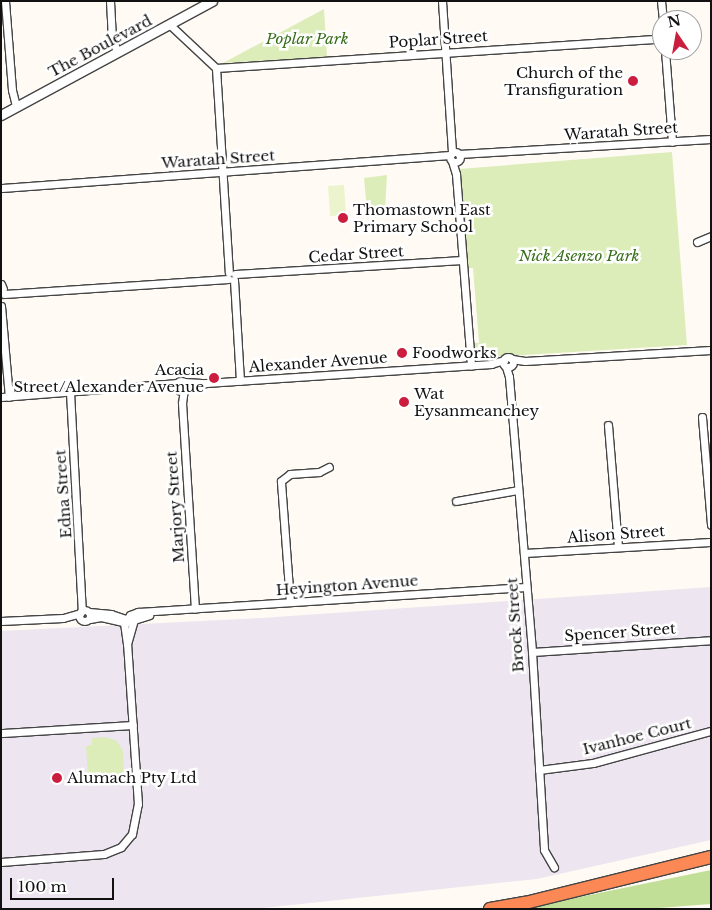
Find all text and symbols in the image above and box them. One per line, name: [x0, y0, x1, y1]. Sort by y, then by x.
north arrow: [652, 10, 702, 60]
street label: The Boulevard: [45, 11, 155, 81]
text: N: [666, 11, 682, 31]
street label: Poplar Street: [388, 27, 488, 51]
park label: Poplar Park: [265, 30, 349, 48]
place label: Church of the Transfiguration: [504, 63, 623, 98]
marker: Church of the Transfiguration: [627, 75, 639, 87]
street label: Waratah Street: [564, 118, 678, 144]
street label: Waratah Street: [161, 146, 275, 172]
place label: Thomastown East Primary School: [353, 200, 491, 235]
marker: Thomastown East Primary School: [337, 212, 349, 224]
street label: Cedar Street: [308, 242, 404, 266]
park label: Nick Asenzo Park: [518, 247, 640, 265]
place label: Foodworks: [412, 344, 497, 362]
marker: Foodworks: [396, 347, 408, 359]
street label: Alexander Avenue: [248, 348, 388, 376]
place label: Acacia Street/Alexander Avenue: [13, 360, 204, 395]
marker: Acacia Street/Alexander Avenue: [208, 372, 220, 384]
place label: Wat Eysanmeanchey: [414, 384, 539, 419]
marker: Wat Eysanmeanchey: [398, 396, 410, 408]
street label: Edna Street: [51, 449, 75, 539]
street label: Marjory Street: [162, 450, 188, 564]
street label: Alison Street: [567, 522, 665, 546]
street label: Heyington Avenue: [275, 571, 419, 599]
street label: Brock Street: [503, 577, 527, 673]
street label: Spencer Street: [564, 619, 676, 645]
street label: Ivanhoe Court: [581, 714, 693, 758]
place label: Alumach Pty Ltd: [67, 769, 197, 787]
marker: Alumach Pty Ltd: [51, 772, 63, 784]
scale bar: [12, 868, 116, 900]
text: 100 m: [18, 877, 67, 896]

